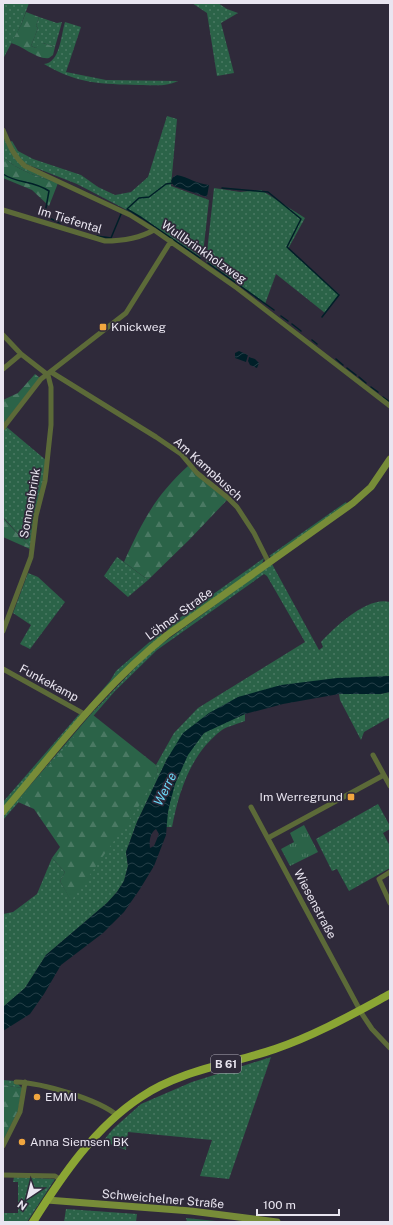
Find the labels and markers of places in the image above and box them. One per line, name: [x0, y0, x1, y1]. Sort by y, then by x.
place label: Knickweg: [111, 320, 166, 334]
marker: Knickweg: [98, 322, 108, 332]
place label: Im Werregrund: [260, 790, 343, 804]
marker: Im Werregrund: [346, 792, 356, 802]
place label: EMMI: [45, 1090, 77, 1104]
marker: EMMI: [32, 1092, 42, 1102]
place label: Anna Siemsen BK: [30, 1135, 129, 1149]
marker: Anna Siemsen BK: [17, 1137, 27, 1147]

